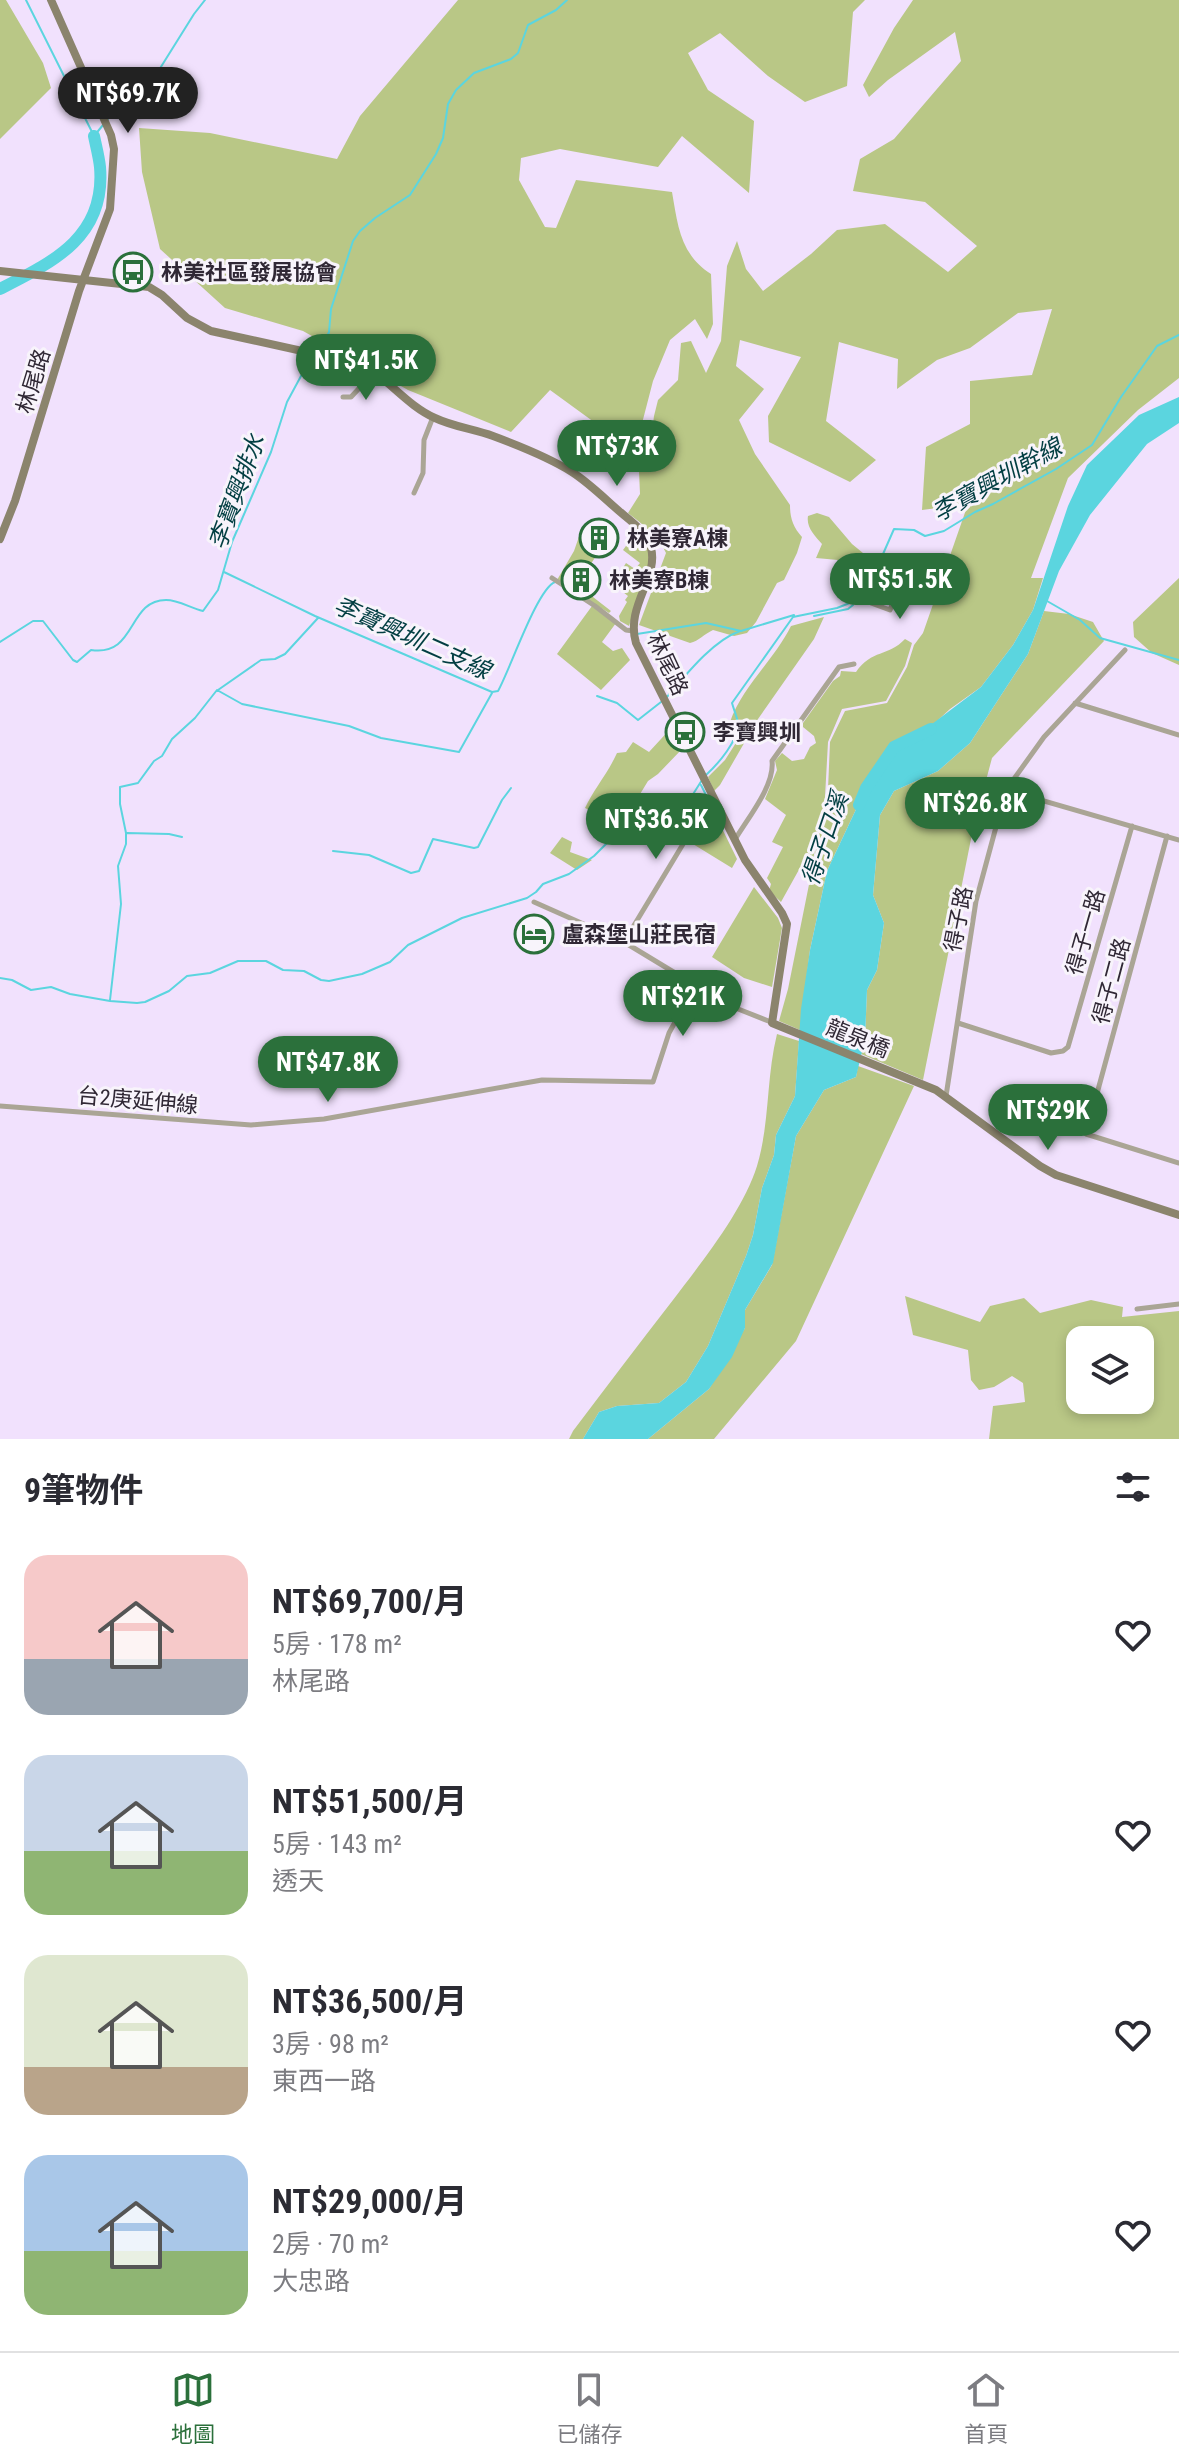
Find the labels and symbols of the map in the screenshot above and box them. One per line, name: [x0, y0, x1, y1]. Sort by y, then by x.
pin: NT$69.7K: [45, 67, 211, 135]
bus stop icon: 林美社區發展協會: [112, 251, 154, 293]
place label: 林美社區發展協會: [161, 260, 337, 285]
pin: NT$41.5K: [283, 334, 449, 402]
street label: 林尾路: [12, 346, 55, 416]
pin: NT$73K: [552, 420, 682, 488]
water label: 李寶興排水: [203, 430, 271, 553]
water label: 李寶興圳幹線: [927, 431, 1069, 527]
building icon: 林美寮A棟: [578, 517, 620, 559]
place label: 林美寮A棟: [627, 526, 728, 551]
pin: NT$51.5K: [817, 553, 983, 621]
building icon: 林美寮B棟: [560, 559, 602, 601]
place label: 林美寮B棟: [609, 568, 709, 593]
water label: 李寶興圳二支線: [330, 591, 497, 686]
street label: 林尾路: [642, 629, 693, 699]
bus stop icon: 李寶興圳: [664, 711, 706, 753]
place label: 李寶興圳: [713, 720, 801, 745]
pin: NT$26.8K: [892, 777, 1058, 845]
water label: 得子口溪: [796, 786, 855, 889]
pin: NT$36.5K: [573, 793, 739, 861]
street label: 得子路: [940, 884, 977, 954]
street label: 得子一路: [1061, 886, 1110, 978]
hotel icon: 盧森堡山莊民宿: [513, 913, 555, 955]
place label: 盧森堡山莊民宿: [562, 922, 716, 947]
street label: 得子二路: [1088, 935, 1135, 1027]
pin: NT$21K: [618, 970, 748, 1038]
street label: 龍泉橋: [823, 1015, 893, 1062]
pin: NT$47.8K: [245, 1036, 411, 1104]
street label: 台2庚延伸線: [77, 1083, 199, 1118]
pin: NT$29K: [983, 1084, 1113, 1152]

